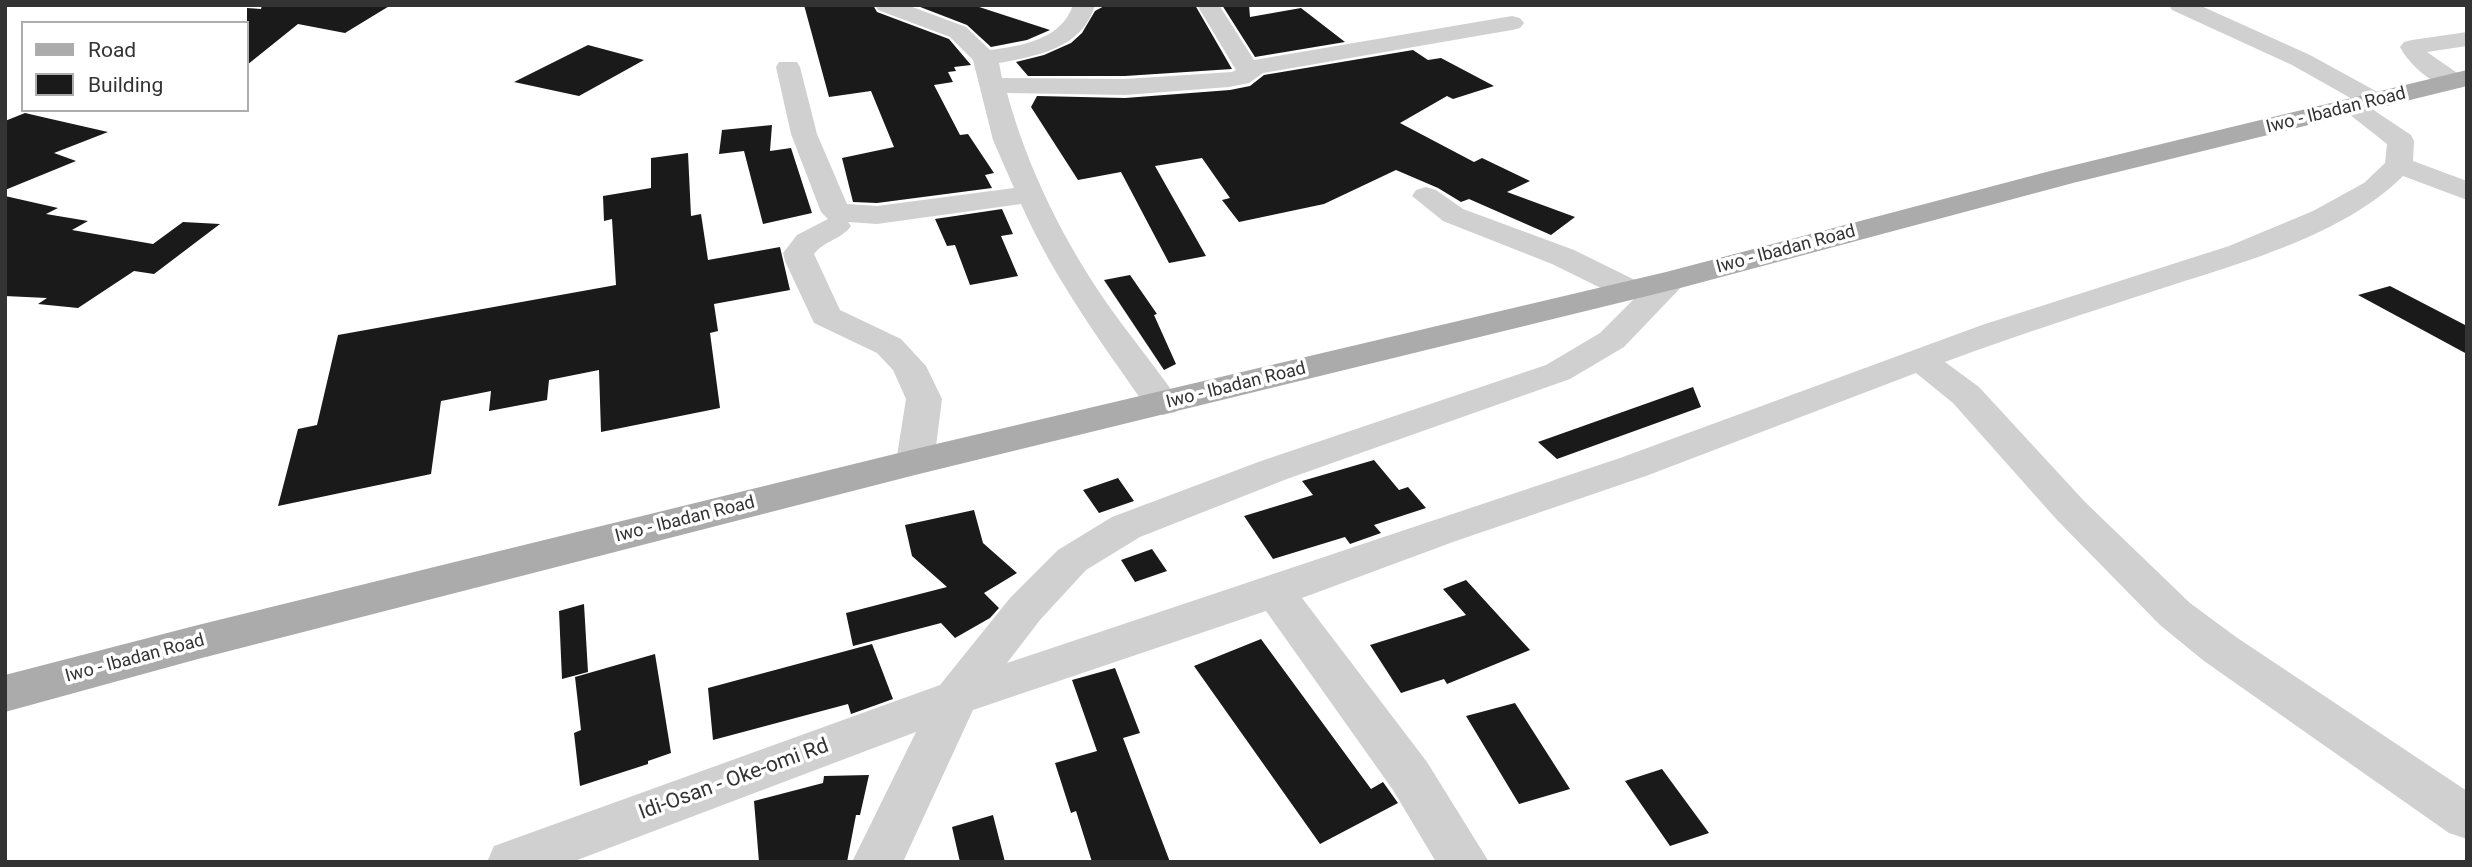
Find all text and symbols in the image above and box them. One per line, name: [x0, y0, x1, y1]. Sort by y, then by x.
legend: [21, 21, 248, 112]
text: Road: [88, 38, 136, 62]
text: Building: [88, 73, 163, 97]
street label: Iwo - Ibadan Road: [2264, 83, 2408, 139]
street label: Iwo - Ibadan Road: [1714, 221, 1858, 279]
street label: Iwo - Ibadan Road: [1164, 358, 1308, 414]
street label: Iwo - Ibadan Road: [613, 492, 757, 548]
street label: Iwo - Ibadan Road: [63, 630, 207, 688]
street label: Idi-Osan - Oke-omi Rd: [636, 734, 832, 826]

